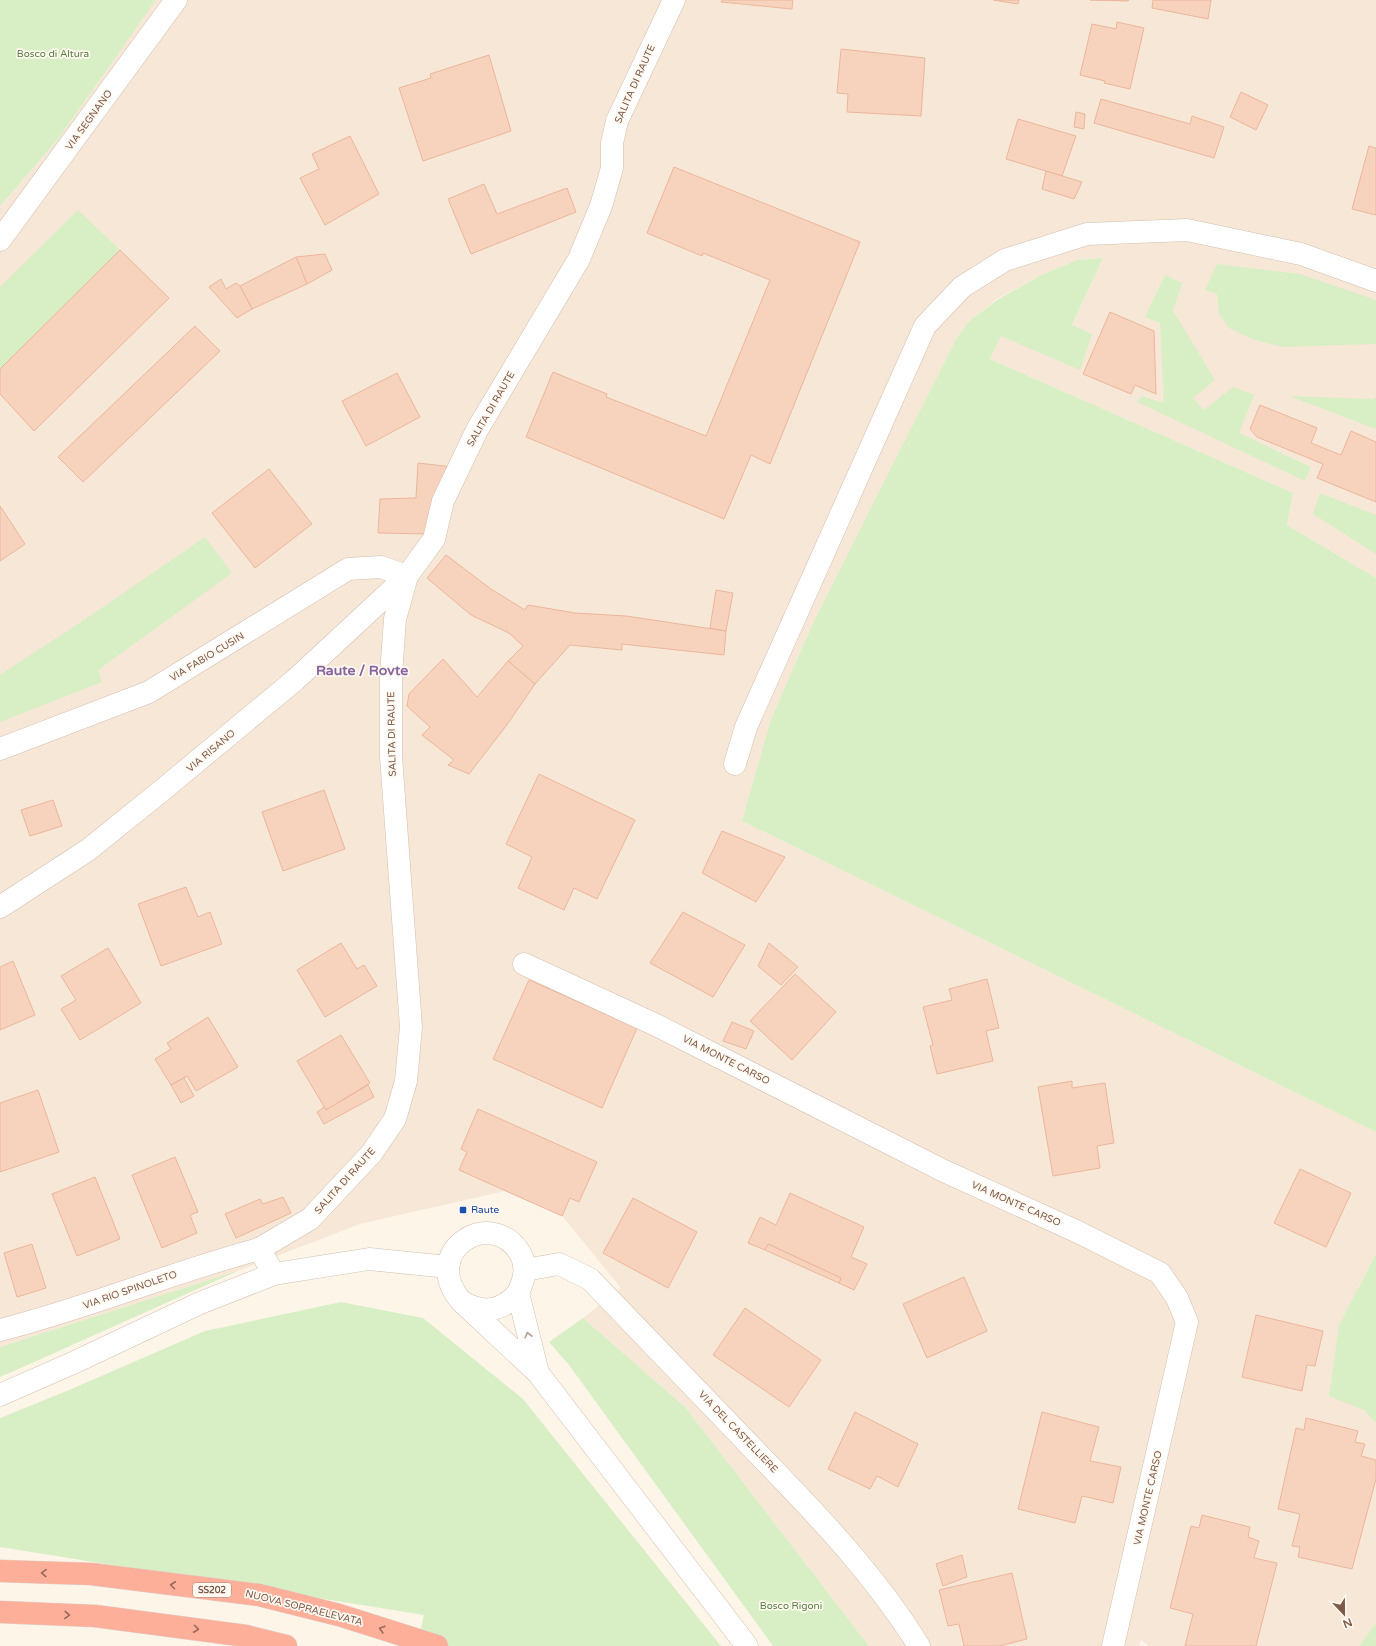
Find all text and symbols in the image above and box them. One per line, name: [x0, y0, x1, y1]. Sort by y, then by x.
street label: SALITA DI RAUTE: [612, 43, 658, 125]
park label: Bosco di Altura: [17, 48, 89, 60]
street label: VIA SEGNANO: [63, 88, 115, 152]
street label: SALITA DI RAUTE: [465, 369, 517, 449]
street label: VIA FABIO CUSIN: [168, 630, 246, 684]
district label: Raute / Rovte: [316, 662, 408, 679]
street label: SALITA DI RAUTE: [385, 691, 399, 777]
street label: VIA RISANO: [184, 727, 238, 775]
street label: VIA MONTE CARSO: [680, 1033, 772, 1087]
street label: SALITA DI RAUTE: [312, 1145, 378, 1217]
street label: VIA MONTE CARSO: [969, 1179, 1063, 1229]
place label: Raute: [471, 1204, 500, 1216]
marker: Raute: [458, 1205, 468, 1215]
street label: VIA RIO SPINOLETO: [81, 1268, 179, 1312]
one-way arrow: [525, 1332, 533, 1338]
street label: VIA DEL CASTELLIERE: [696, 1389, 780, 1475]
street label: VIA MONTE CARSO: [1131, 1450, 1165, 1546]
one-way arrow: [41, 1568, 47, 1577]
one-way arrow: [170, 1581, 176, 1590]
road number: SS202: [193, 1583, 231, 1597]
street label: NUOVA SOPRAELEVATA: [244, 1588, 364, 1628]
north arrow: [1324, 1594, 1364, 1634]
park label: Bosco Rigoni: [760, 1600, 822, 1612]
one-way arrow: [64, 1610, 70, 1619]
text: N: [1341, 1615, 1354, 1630]
one-way arrow: [193, 1624, 199, 1633]
one-way arrow: [379, 1625, 386, 1633]

